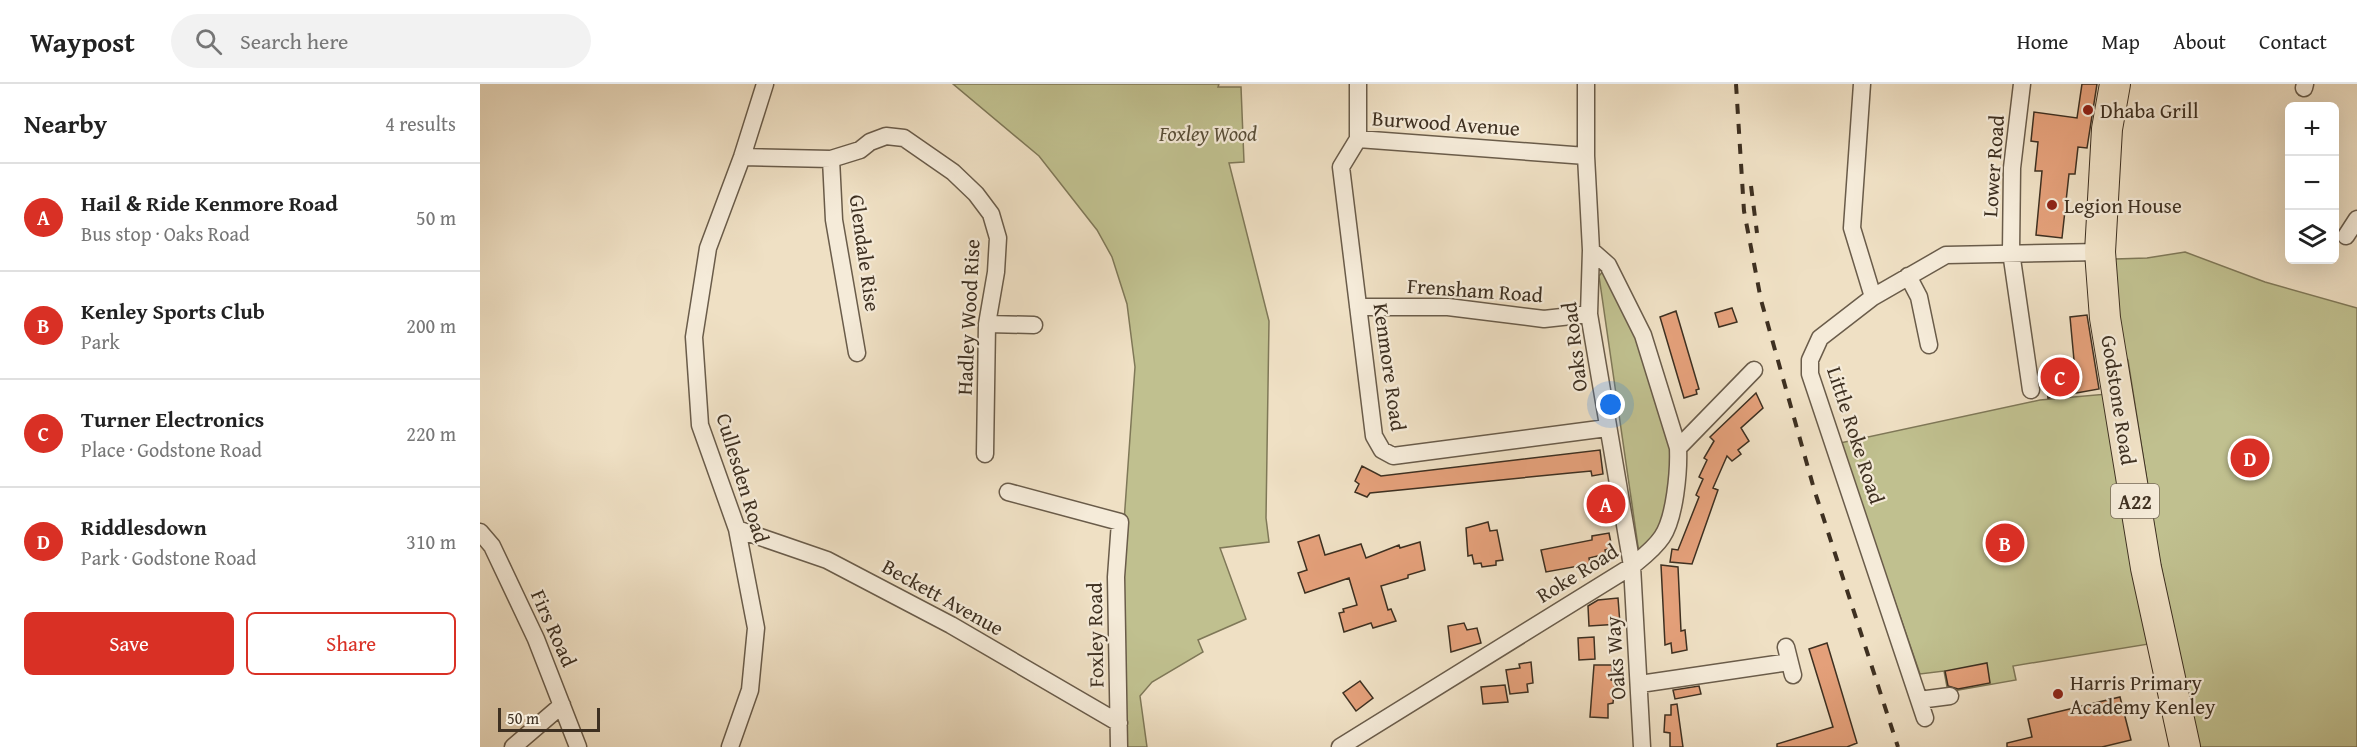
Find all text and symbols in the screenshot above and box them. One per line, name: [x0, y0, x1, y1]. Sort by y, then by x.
search box: [171, 14, 591, 68]
text: Waypost: [30, 21, 135, 62]
icon: search: [192, 25, 225, 58]
text: Search here: [240, 25, 348, 57]
text: Home: [2017, 26, 2068, 57]
text: Map: [2101, 26, 2140, 57]
text: About: [2173, 26, 2226, 57]
text: Contact: [2259, 26, 2327, 57]
place label: Dhaba Grill: [2100, 95, 2199, 126]
street label: Burwood Avenue: [1371, 102, 1521, 144]
map controls: [2285, 102, 2339, 264]
button: +: [2285, 102, 2339, 156]
marker: Dhaba Grill: [2081, 103, 2095, 117]
text: Nearby: [24, 104, 107, 143]
text: 4 results: [385, 109, 456, 138]
street label: Lower Road: [1974, 113, 2012, 218]
park label: Foxley Wood: [1158, 118, 1257, 149]
button: −: [2285, 156, 2339, 210]
text: Hail & Ride Kenmore Road: [81, 187, 338, 219]
place label: Legion House: [2064, 190, 2182, 221]
street label: Glendale Rise: [841, 193, 889, 314]
marker: Legion House: [2045, 198, 2059, 212]
text: A: [37, 203, 50, 232]
text: 50 m: [416, 203, 456, 232]
button: layers: [2285, 210, 2339, 264]
text: Bus stop · Oaks Road: [81, 219, 250, 248]
street label: Hadley Wood Rise: [948, 238, 988, 396]
street label: Frensham Road: [1406, 270, 1545, 310]
text: Kenley Sports Club: [81, 295, 265, 327]
street label: Oaks Road: [1553, 300, 1595, 394]
street label: Kenmore Road: [1366, 301, 1414, 434]
text: B: [37, 311, 50, 340]
text: 200 m: [406, 311, 456, 340]
text: Park: [81, 327, 120, 356]
street label: Godstone Road: [2093, 333, 2145, 468]
pin: C: [2040, 354, 2080, 400]
street label: Little Roke Road: [1819, 362, 1893, 508]
your location: [1596, 390, 1625, 419]
text: Turner Electronics: [81, 403, 264, 435]
street label: Cullesden Road: [709, 409, 778, 547]
text: C: [38, 419, 49, 448]
text: 220 m: [406, 419, 456, 448]
text: Place · Godstone Road: [81, 435, 262, 464]
pin: D: [2230, 436, 2270, 481]
pin: A: [1586, 482, 1626, 526]
road number: A22: [2111, 484, 2159, 518]
text: Riddlesdown: [81, 511, 207, 543]
pin: B: [1986, 520, 2024, 566]
text: D: [37, 527, 50, 556]
text: 310 m: [406, 527, 456, 556]
street label: Roke Road: [1530, 535, 1625, 610]
text: Park · Godstone Road: [81, 543, 256, 572]
street label: Beckett Avenue: [877, 551, 1010, 643]
street label: Foxley Road: [1079, 581, 1111, 688]
street label: Firs Road: [523, 584, 585, 672]
button: Save: [24, 612, 234, 675]
button: Share: [246, 612, 456, 675]
street label: Oaks Way: [1597, 615, 1633, 701]
place label: Harris Primary Academy Kenley: [2070, 667, 2216, 722]
marker: Harris Primary Academy Kenley: [2051, 687, 2065, 701]
scale bar: [498, 705, 600, 732]
text: 50 m: [507, 706, 539, 730]

